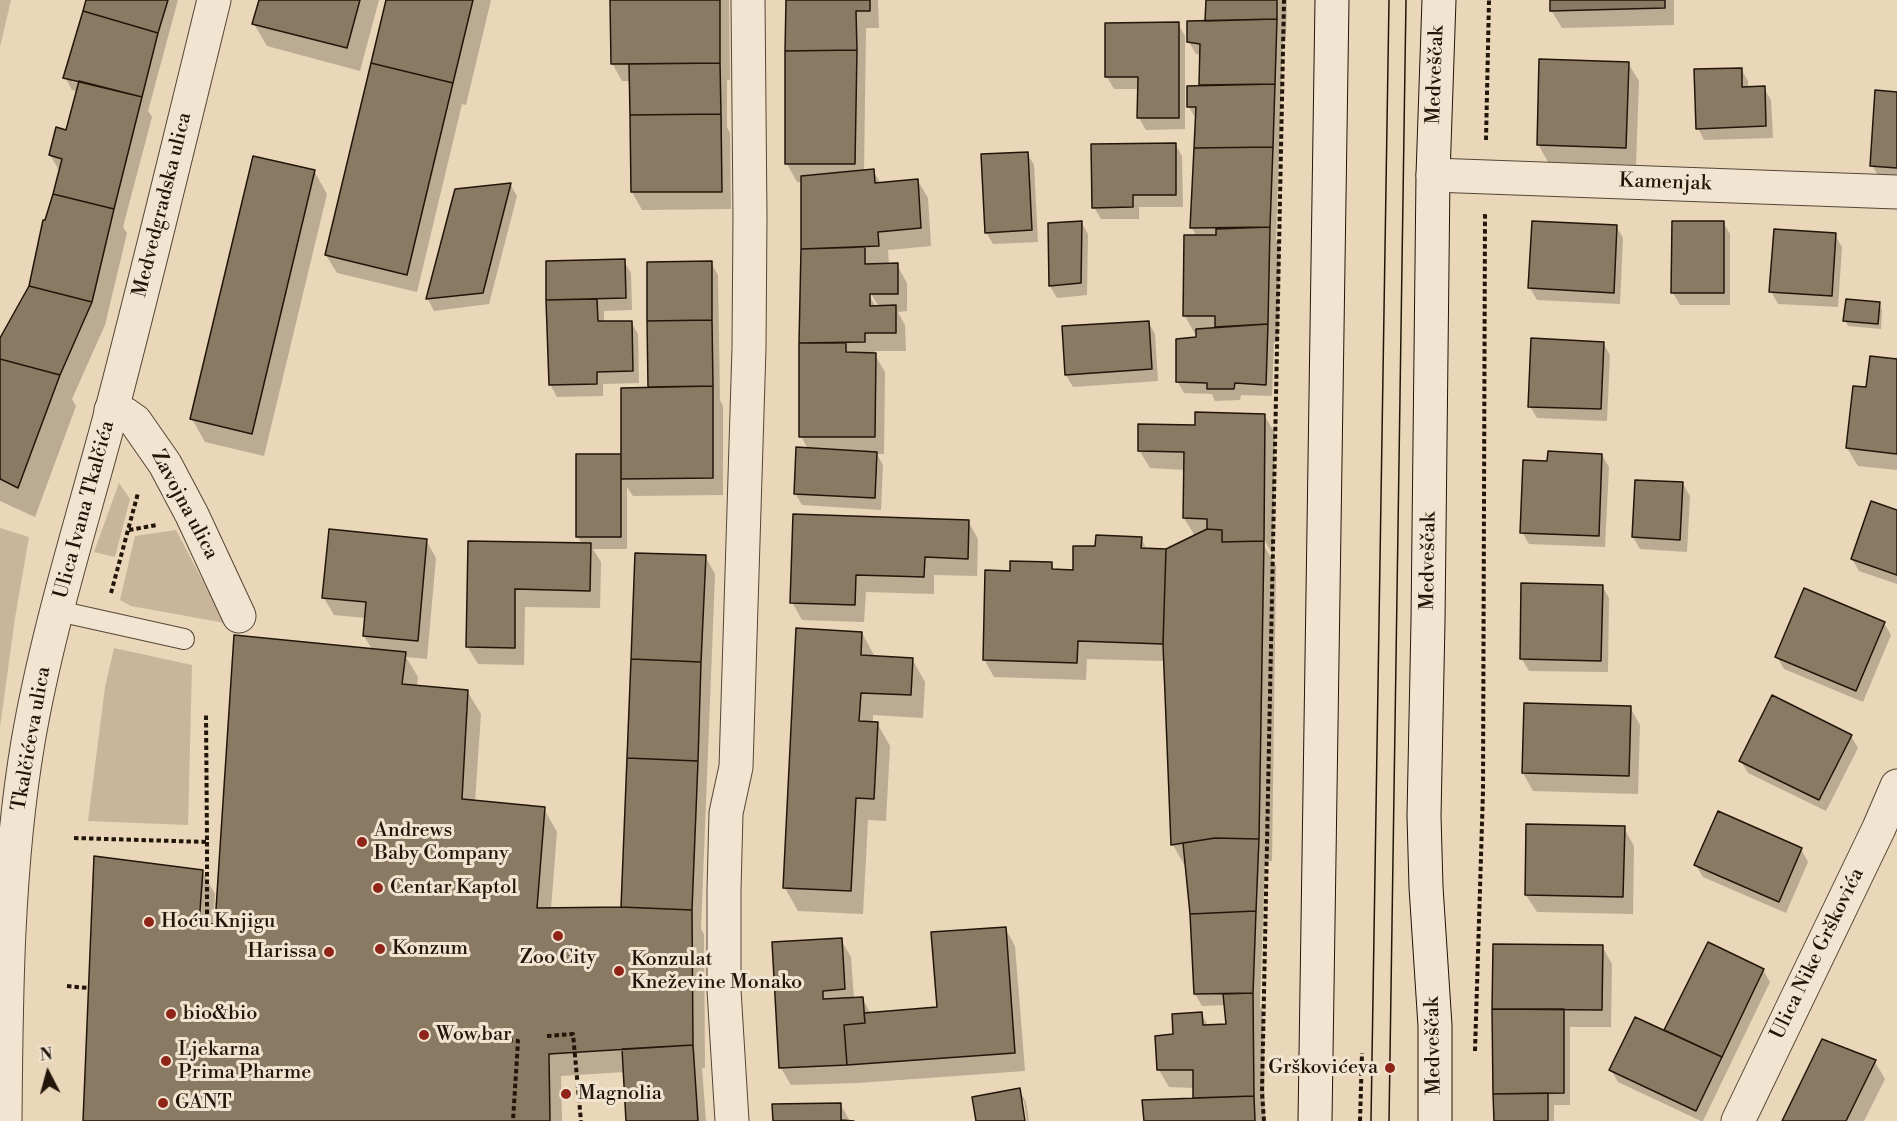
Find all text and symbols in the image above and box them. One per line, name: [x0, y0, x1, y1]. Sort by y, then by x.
street label: Medveščak: [1422, 25, 1450, 125]
street label: Medvedgradska ulica: [128, 110, 198, 300]
street label: Kamenjak: [1619, 169, 1711, 197]
street label: Ulica Ivana Tkalčića: [50, 418, 120, 602]
street label: Zavojna ulica: [145, 446, 223, 564]
street label: Medveščak: [1416, 512, 1442, 610]
street label: Tkalčićeva ulica: [7, 665, 57, 813]
place label: Andrews Baby Company: [374, 819, 509, 866]
marker: Andrews Baby Company: [355, 835, 369, 849]
street label: Ulica Nike Grškovića: [1766, 864, 1870, 1044]
place label: Centar Kaptol: [390, 876, 517, 900]
marker: Centar Kaptol: [371, 881, 385, 895]
place label: Hoću Knjigu: [161, 910, 275, 934]
marker: Hoću Knjigu: [142, 915, 156, 929]
marker: Zoo City: [551, 929, 565, 943]
place label: Konzum: [392, 937, 468, 961]
place label: Harissa: [248, 940, 317, 964]
marker: Konzum: [373, 942, 387, 956]
marker: Harissa: [322, 945, 336, 959]
place label: Zoo City: [520, 946, 596, 970]
place label: Konzulat Kneževine Monako: [631, 948, 802, 995]
marker: Konzulat Kneževine Monako: [612, 964, 626, 978]
street label: Medveščak: [1421, 997, 1447, 1095]
place label: bio&bio: [183, 1002, 257, 1026]
marker: bio&bio: [164, 1007, 178, 1021]
place label: Wow bar: [436, 1023, 512, 1047]
marker: Wow bar: [417, 1028, 431, 1042]
place label: Ljekarna Prima Pharme: [178, 1038, 311, 1085]
north arrow: [18, 1043, 78, 1103]
text: N: [39, 1044, 53, 1066]
marker: Ljekarna Prima Pharme: [159, 1054, 173, 1068]
place label: Grškovićeva: [1268, 1056, 1378, 1080]
marker: Grškovićeva: [1383, 1061, 1397, 1075]
place label: Magnolia: [578, 1082, 662, 1106]
marker: Magnolia: [559, 1087, 573, 1101]
place label: GANT: [175, 1091, 232, 1115]
marker: GANT: [156, 1096, 170, 1110]

